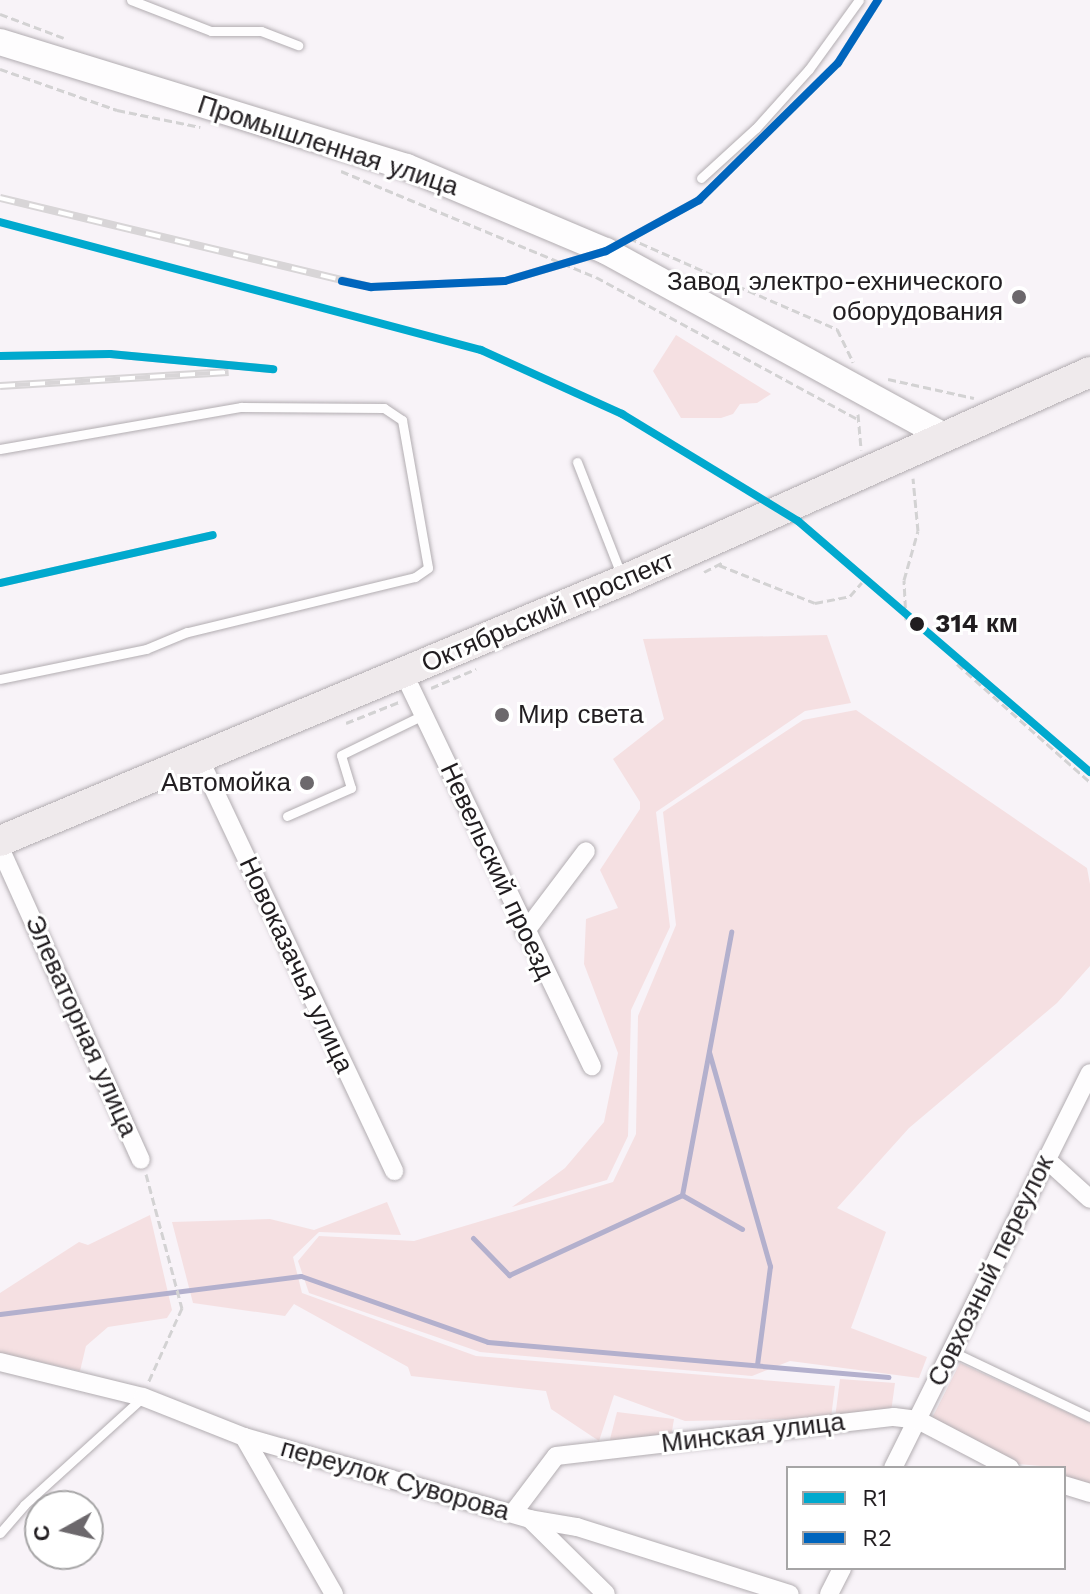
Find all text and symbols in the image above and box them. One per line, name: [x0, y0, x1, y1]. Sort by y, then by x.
street label: Промышленная улица: [194, 89, 462, 203]
place label: Завод электро-ехнического оборудования: [667, 266, 1003, 328]
marker: Завод электро-ехнического оборудования: [1010, 288, 1028, 306]
street label: Октябрьский проспект: [417, 545, 679, 679]
place label: 314 км: [935, 608, 1018, 640]
marker: 314 км: [906, 613, 928, 635]
place label: Мир света: [518, 699, 644, 731]
marker: Мир света: [493, 706, 511, 724]
street label: Невельский проезд: [433, 758, 561, 984]
place label: Автомойка: [161, 767, 291, 799]
marker: Автомойка: [298, 774, 316, 792]
street label: Новоказачья улица: [232, 852, 360, 1078]
street label: Элеваторная улица: [18, 911, 144, 1141]
street label: Совхозный переулок: [921, 1150, 1061, 1392]
street label: Минская улица: [660, 1406, 846, 1460]
street label: переулок Суворова: [277, 1432, 513, 1528]
legend: [786, 1466, 1066, 1570]
text: R1: [862, 1484, 887, 1512]
north arrow: [24, 1490, 104, 1570]
text: С: [28, 1524, 55, 1543]
text: R2: [862, 1524, 892, 1552]

